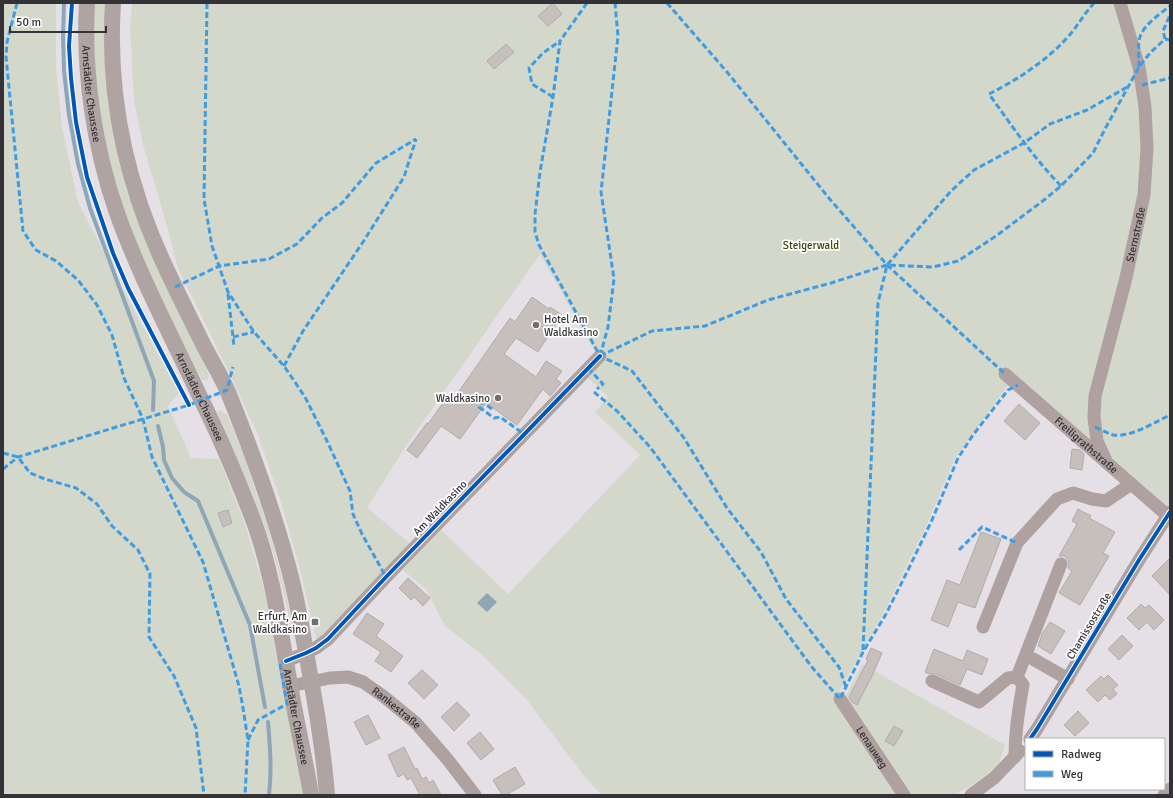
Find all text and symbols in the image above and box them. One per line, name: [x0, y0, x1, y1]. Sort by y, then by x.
scale bar: [10, 8, 106, 34]
text: 50 m: [16, 15, 41, 30]
street label: Arnstädter Chaussee: [80, 45, 104, 143]
street label: Sternstraße: [1123, 206, 1148, 263]
park label: Steigerwald: [783, 239, 839, 252]
place label: Hotel Am Waldkasino: [544, 313, 598, 339]
marker: Hotel Am Waldkasino: [531, 320, 541, 330]
street label: Arnstädter Chaussee: [173, 350, 227, 443]
place label: Waldkasino: [436, 392, 490, 405]
marker: Waldkasino: [493, 393, 503, 403]
street label: Freiligrathstraße: [1052, 414, 1121, 476]
street label: Am Waldkasino: [410, 477, 470, 538]
street label: Chamissostraße: [1064, 590, 1114, 662]
place label: Erfurt, Am Waldkasino: [253, 610, 307, 636]
marker: Erfurt, Am Waldkasino: [310, 617, 320, 627]
street label: Arnstädter Chaussee: [281, 668, 312, 766]
street label: Rankestraße: [370, 684, 424, 731]
street label: Lenauweg: [854, 724, 891, 771]
legend: [1025, 738, 1165, 790]
text: Radweg: [1061, 747, 1101, 762]
text: Weg: [1061, 767, 1083, 782]

